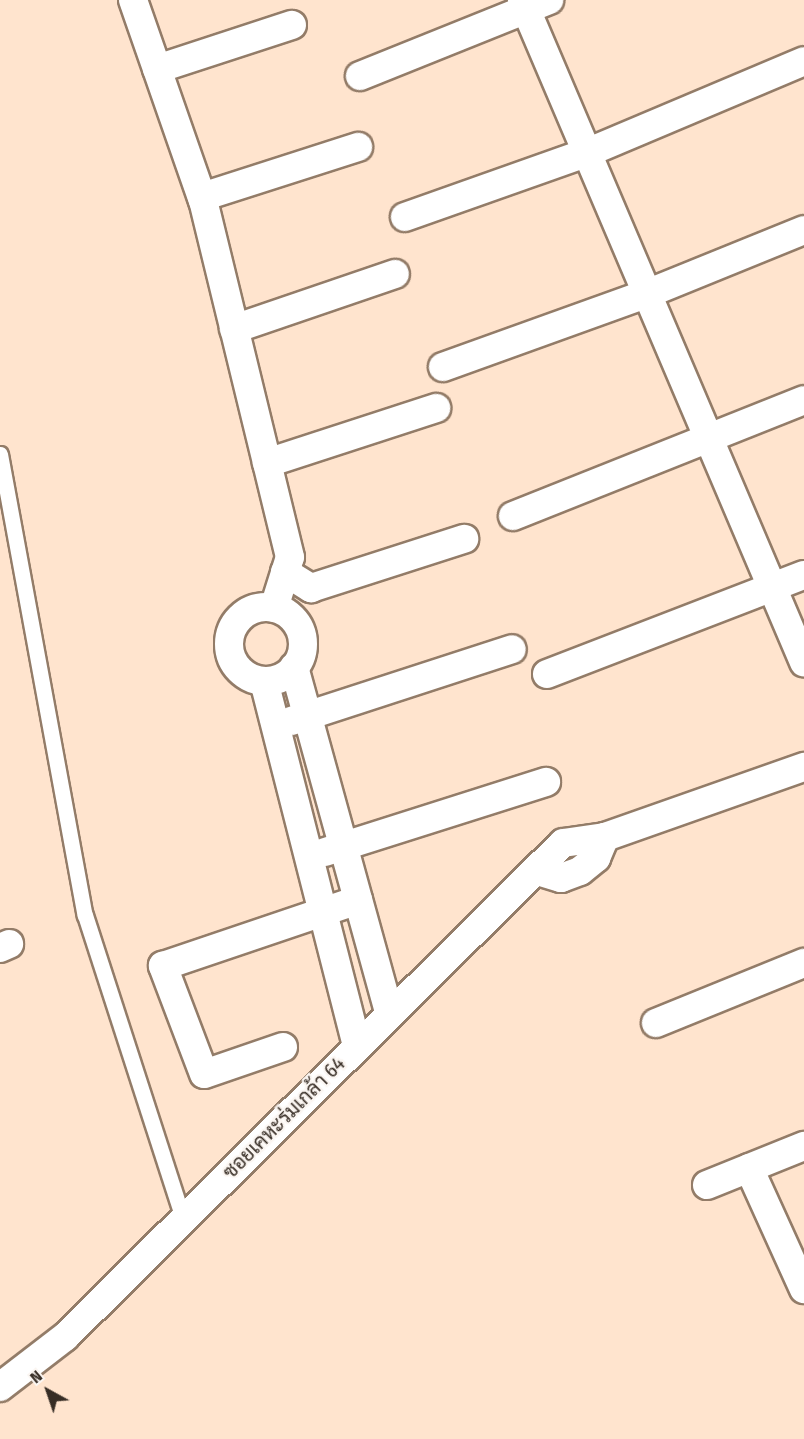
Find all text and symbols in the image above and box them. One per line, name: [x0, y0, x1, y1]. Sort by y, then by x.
street label: ซอยเคหะร่มเกล้า 64: [218, 1052, 350, 1184]
north arrow: [18, 1361, 78, 1421]
text: N: [26, 1366, 46, 1387]

